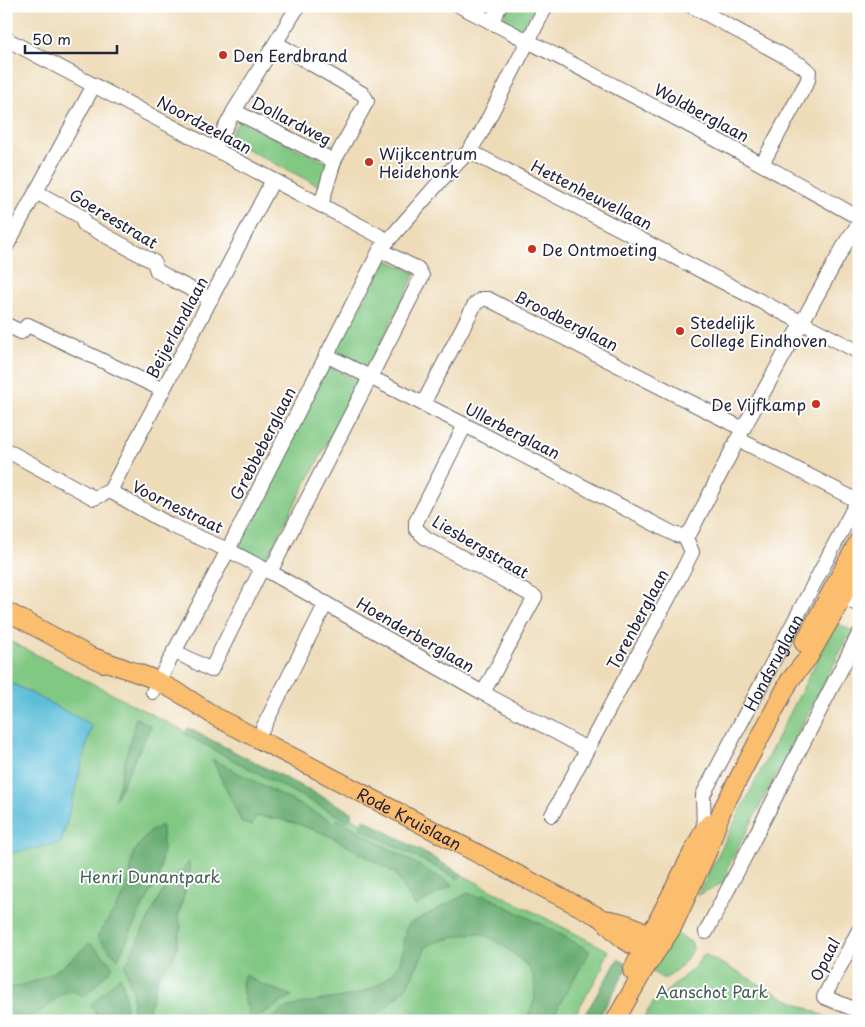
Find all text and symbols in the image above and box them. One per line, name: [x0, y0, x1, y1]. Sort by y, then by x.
scale bar: [25, 22, 118, 54]
text: 50 m: [32, 27, 71, 50]
place label: Den Eerdbrand: [233, 43, 348, 67]
marker: Den Eerdbrand: [217, 49, 229, 61]
street label: Woldberglaan: [650, 77, 754, 147]
street label: Noordzeelaan: [153, 89, 257, 159]
street label: Dollardweg: [248, 90, 336, 150]
place label: Wijkcentrum Heidehonk: [379, 141, 477, 183]
street label: Hettenheuvellaan: [527, 153, 657, 235]
marker: Wijkcentrum Heidehonk: [363, 156, 375, 168]
street label: Goereestraat: [65, 182, 163, 254]
place label: De Ontmoeting: [542, 237, 657, 261]
marker: De Ontmoeting: [526, 243, 538, 255]
street label: Beijerlandlaan: [139, 272, 213, 382]
street label: Broodberglaan: [511, 284, 623, 356]
place label: Stedelijk College Eindhoven: [690, 310, 827, 352]
marker: Stedelijk College Eindhoven: [674, 325, 686, 337]
street label: Grebbeberglaan: [223, 382, 301, 504]
place label: De Vijfkamp: [711, 392, 806, 416]
street label: Ullerberglaan: [461, 396, 565, 464]
marker: De Vijfkamp: [810, 398, 822, 410]
street label: Voornestraat: [128, 474, 228, 539]
street label: Liesbergstraat: [428, 509, 534, 583]
street label: Torenberglaan: [600, 564, 674, 674]
street label: Hoenderberglaan: [353, 590, 479, 678]
street label: Hondsruglaan: [737, 610, 808, 715]
street label: Rode Kruislaan: [353, 781, 466, 855]
park label: Henri Dunantpark: [80, 864, 221, 888]
street label: Opaal: [803, 933, 845, 985]
park label: Aanschot Park: [656, 979, 768, 1003]

